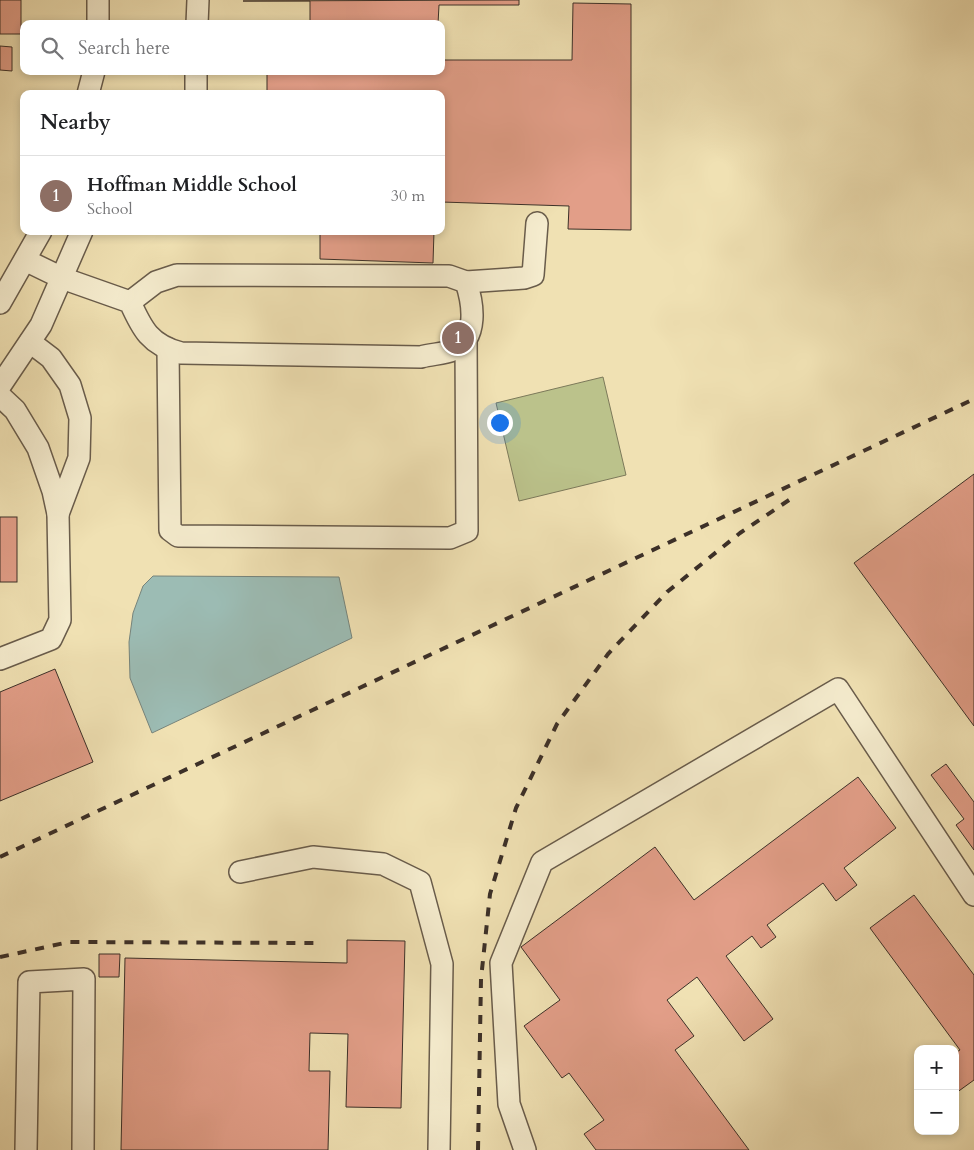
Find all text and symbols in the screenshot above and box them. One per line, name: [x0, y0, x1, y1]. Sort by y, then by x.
search box: [20, 20, 445, 75]
icon: search: [38, 34, 66, 62]
text: Search here: [78, 35, 170, 61]
text: Nearby: [40, 108, 111, 137]
text: Hoffman Middle School: [87, 172, 297, 198]
text: 1: [52, 185, 60, 207]
text: 30 m: [391, 185, 425, 207]
text: School: [87, 198, 132, 220]
pin: 1: [442, 319, 474, 357]
your location: [487, 410, 513, 436]
map controls: [914, 1045, 959, 1135]
button: +: [914, 1045, 959, 1090]
button: −: [914, 1090, 959, 1135]

